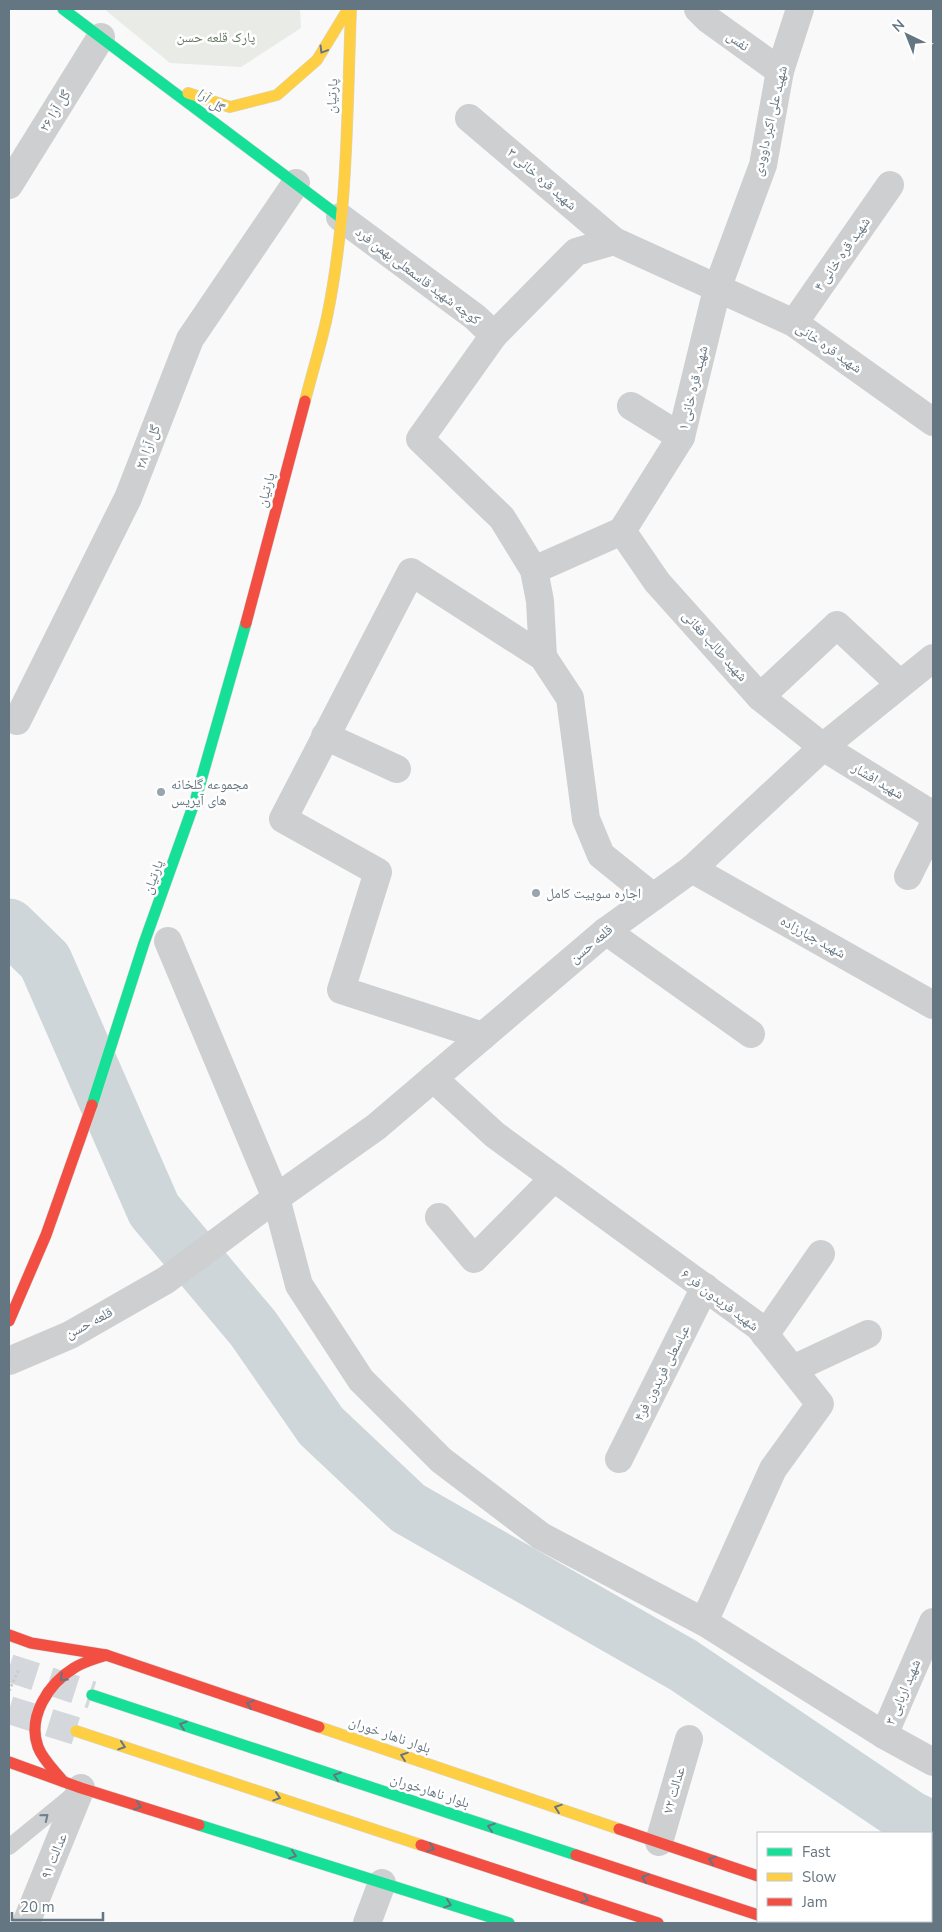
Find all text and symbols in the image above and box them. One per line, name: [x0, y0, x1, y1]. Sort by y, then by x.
north arrow: [882, 10, 932, 60]
text: N: [888, 15, 909, 36]
street label: نفس: [723, 26, 753, 56]
park label: پارک قلعه حسن: [177, 28, 256, 47]
one-way arrow: [319, 45, 329, 54]
street label: شهید علی اکبر داوودی: [748, 64, 792, 178]
street label: پارتیان: [322, 78, 342, 114]
street label: گل آرا: [193, 84, 229, 118]
street label: ۲۶ گل آرا: [35, 86, 75, 136]
street label: شهید قره خانی ۳: [503, 143, 581, 215]
street label: ۴ شهید قره خانی: [809, 213, 875, 295]
street label: کوچه شهید قاسمعلی بهمن فرد: [352, 223, 485, 329]
street label: شهید قره خانی: [792, 318, 866, 378]
street label: ۱ شهید قره خانی: [673, 344, 713, 432]
street label: ۲۸ گل آرا: [131, 422, 165, 472]
street label: پارتیان: [252, 470, 280, 510]
street label: شهید طالب فغانی: [678, 606, 752, 686]
street label: شهید افشار: [848, 758, 907, 804]
place label: مجموعه گلخانه های آیریس: [171, 775, 248, 810]
marker: مجموعه گلخانه های آیریس: [155, 786, 167, 798]
street label: پارتیان: [138, 857, 168, 897]
place label: اجاره سوییت کامل: [546, 884, 641, 903]
marker: اجاره سوییت کامل: [530, 887, 542, 899]
street label: شهید جبارزاده: [777, 911, 849, 963]
street label: قلعه حسن: [565, 920, 617, 968]
street label: شهید فریدون فر ۶: [677, 1265, 763, 1335]
street label: قلعه حسن: [62, 1302, 116, 1343]
street label: عباسعلی فریدون فر۴: [630, 1322, 694, 1424]
street label: شهید اربابی ۳: [881, 1656, 925, 1728]
one-way arrow: [60, 1672, 69, 1681]
one-way arrow: [246, 1700, 255, 1710]
street label: بلوار ناهار خوران: [346, 1712, 434, 1758]
one-way arrow: [179, 1721, 187, 1731]
one-way arrow: [118, 1740, 126, 1750]
one-way arrow: [400, 1752, 409, 1762]
street label: ۷۲ عدالت: [658, 1764, 690, 1816]
street label: بلوار ناهارخوران: [388, 1769, 472, 1813]
one-way arrow: [333, 1771, 342, 1781]
one-way arrow: [272, 1791, 280, 1801]
one-way arrow: [133, 1800, 141, 1810]
one-way arrow: [554, 1804, 563, 1814]
one-way arrow: [39, 1815, 48, 1823]
one-way arrow: [487, 1822, 496, 1832]
street label: عدالت ۹۱: [36, 1830, 72, 1882]
legend: [757, 1832, 932, 1922]
text: Fast: [802, 1842, 831, 1862]
one-way arrow: [426, 1843, 434, 1853]
one-way arrow: [288, 1849, 296, 1859]
one-way arrow: [708, 1856, 717, 1866]
text: Slow: [802, 1867, 837, 1887]
one-way arrow: [642, 1873, 650, 1883]
scale bar: [12, 1890, 104, 1922]
text: Jam: [801, 1892, 828, 1912]
one-way arrow: [580, 1894, 589, 1904]
text: 20 m: [20, 1897, 55, 1917]
one-way arrow: [443, 1898, 451, 1908]

